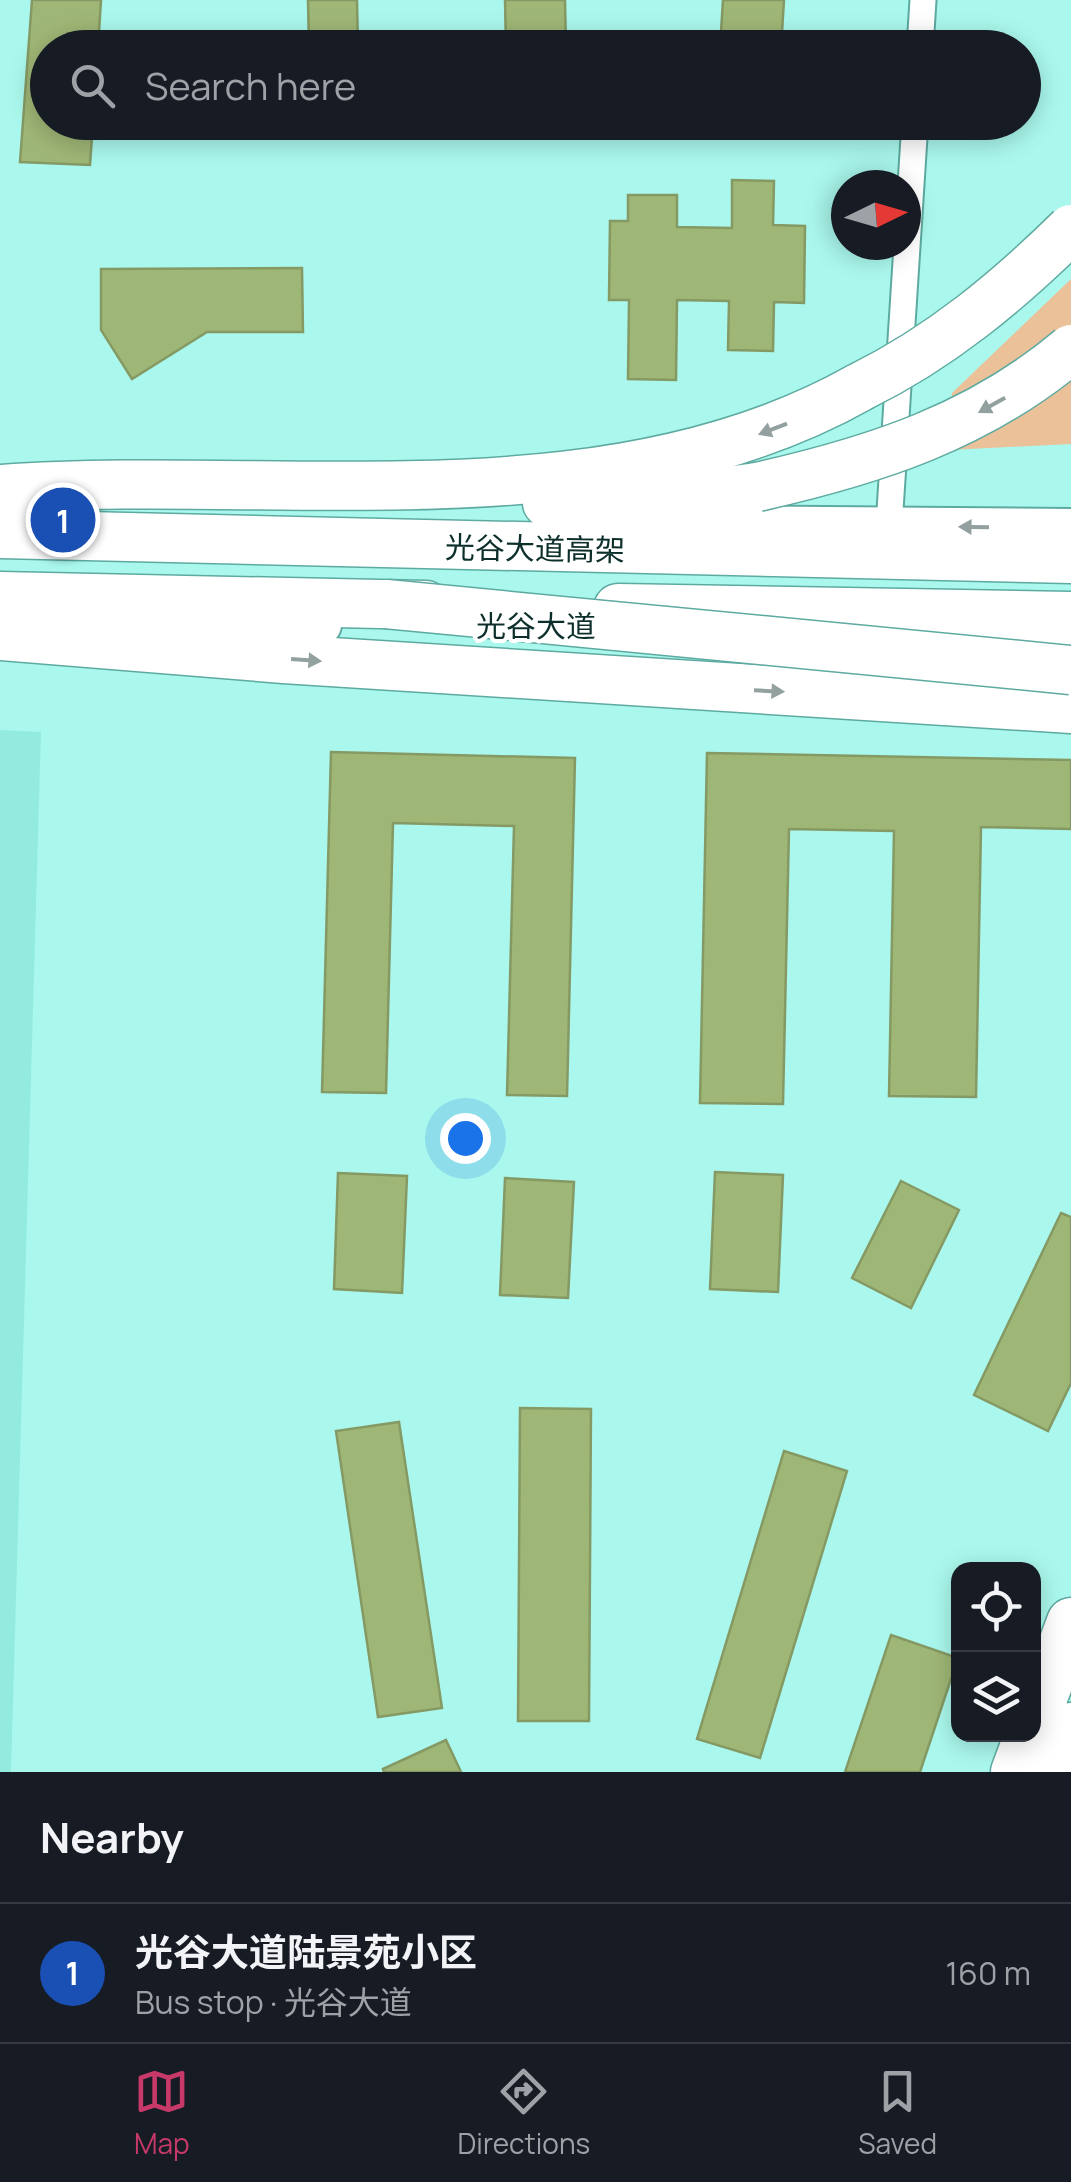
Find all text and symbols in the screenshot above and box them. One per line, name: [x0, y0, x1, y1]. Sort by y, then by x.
search box: [30, 30, 1041, 140]
icon: search: [65, 58, 120, 113]
text: Search here: [145, 59, 356, 111]
north arrow: [831, 170, 921, 260]
one-way arrow: [977, 396, 1006, 413]
one-way arrow: [757, 422, 787, 438]
pin: 1: [30, 482, 96, 558]
one-way arrow: [957, 518, 989, 534]
street label: 光谷大道高架: [445, 526, 625, 570]
street label: 光谷大道: [476, 605, 596, 646]
one-way arrow: [291, 653, 323, 669]
one-way arrow: [754, 683, 786, 699]
your location: [440, 1113, 491, 1164]
map controls: [951, 1562, 1041, 1742]
button: locate: [951, 1562, 1041, 1652]
button: layers: [951, 1652, 1041, 1742]
text: Nearby: [40, 1808, 184, 1866]
text: 光谷大道陆景苑小区: [135, 1925, 477, 1977]
text: 1: [65, 1951, 80, 1995]
text: 160 m: [946, 1951, 1031, 1995]
text: Bus stop · 光谷大道: [135, 1980, 412, 2024]
tab: Map: [134, 2064, 190, 2162]
tab: Directions: [458, 2064, 590, 2162]
tab: Saved: [858, 2064, 937, 2162]

